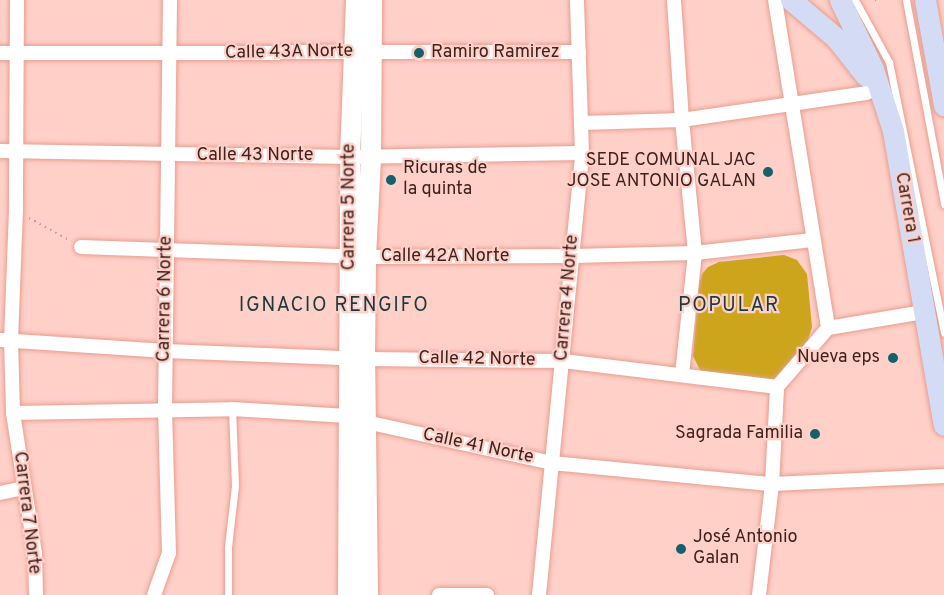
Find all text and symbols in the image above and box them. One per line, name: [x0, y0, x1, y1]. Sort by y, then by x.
street label: Calle 43A Norte: [224, 41, 354, 65]
place label: Ramiro Ramirez: [431, 42, 560, 64]
marker: Ramiro Ramirez: [412, 46, 426, 60]
street label: Carrera 5 Norte: [339, 144, 361, 270]
street label: Calle 43 Norte: [196, 145, 314, 167]
place label: SEDE COMUNAL JAC JOSE ANTONIO GALAN: [566, 151, 756, 194]
place label: Ricuras de la quinta: [403, 159, 487, 201]
marker: SEDE COMUNAL JAC JOSE ANTONIO GALAN: [761, 165, 775, 179]
street label: Carrera 1: [889, 171, 923, 245]
marker: Ricuras de la quinta: [384, 173, 398, 187]
street label: Carrera 4 Norte: [552, 234, 584, 362]
street label: Carrera 6 Norte: [154, 236, 178, 362]
street label: Calle 42A Norte: [380, 246, 510, 268]
district label: IGNACIO RENGIFO: [239, 294, 429, 318]
district label: POPULAR: [678, 294, 780, 318]
place label: Nueva eps: [797, 347, 880, 369]
street label: Calle 42 Norte: [418, 348, 536, 372]
marker: Nueva eps: [884, 349, 902, 367]
place label: Sagrada Familia: [675, 423, 803, 445]
street label: Calle 41 Norte: [421, 425, 535, 469]
marker: Sagrada Familia: [808, 427, 822, 441]
street label: Carrera 7 Norte: [8, 450, 44, 576]
place label: José Antonio Galan: [693, 528, 798, 570]
marker: José Antonio Galan: [674, 542, 688, 556]

